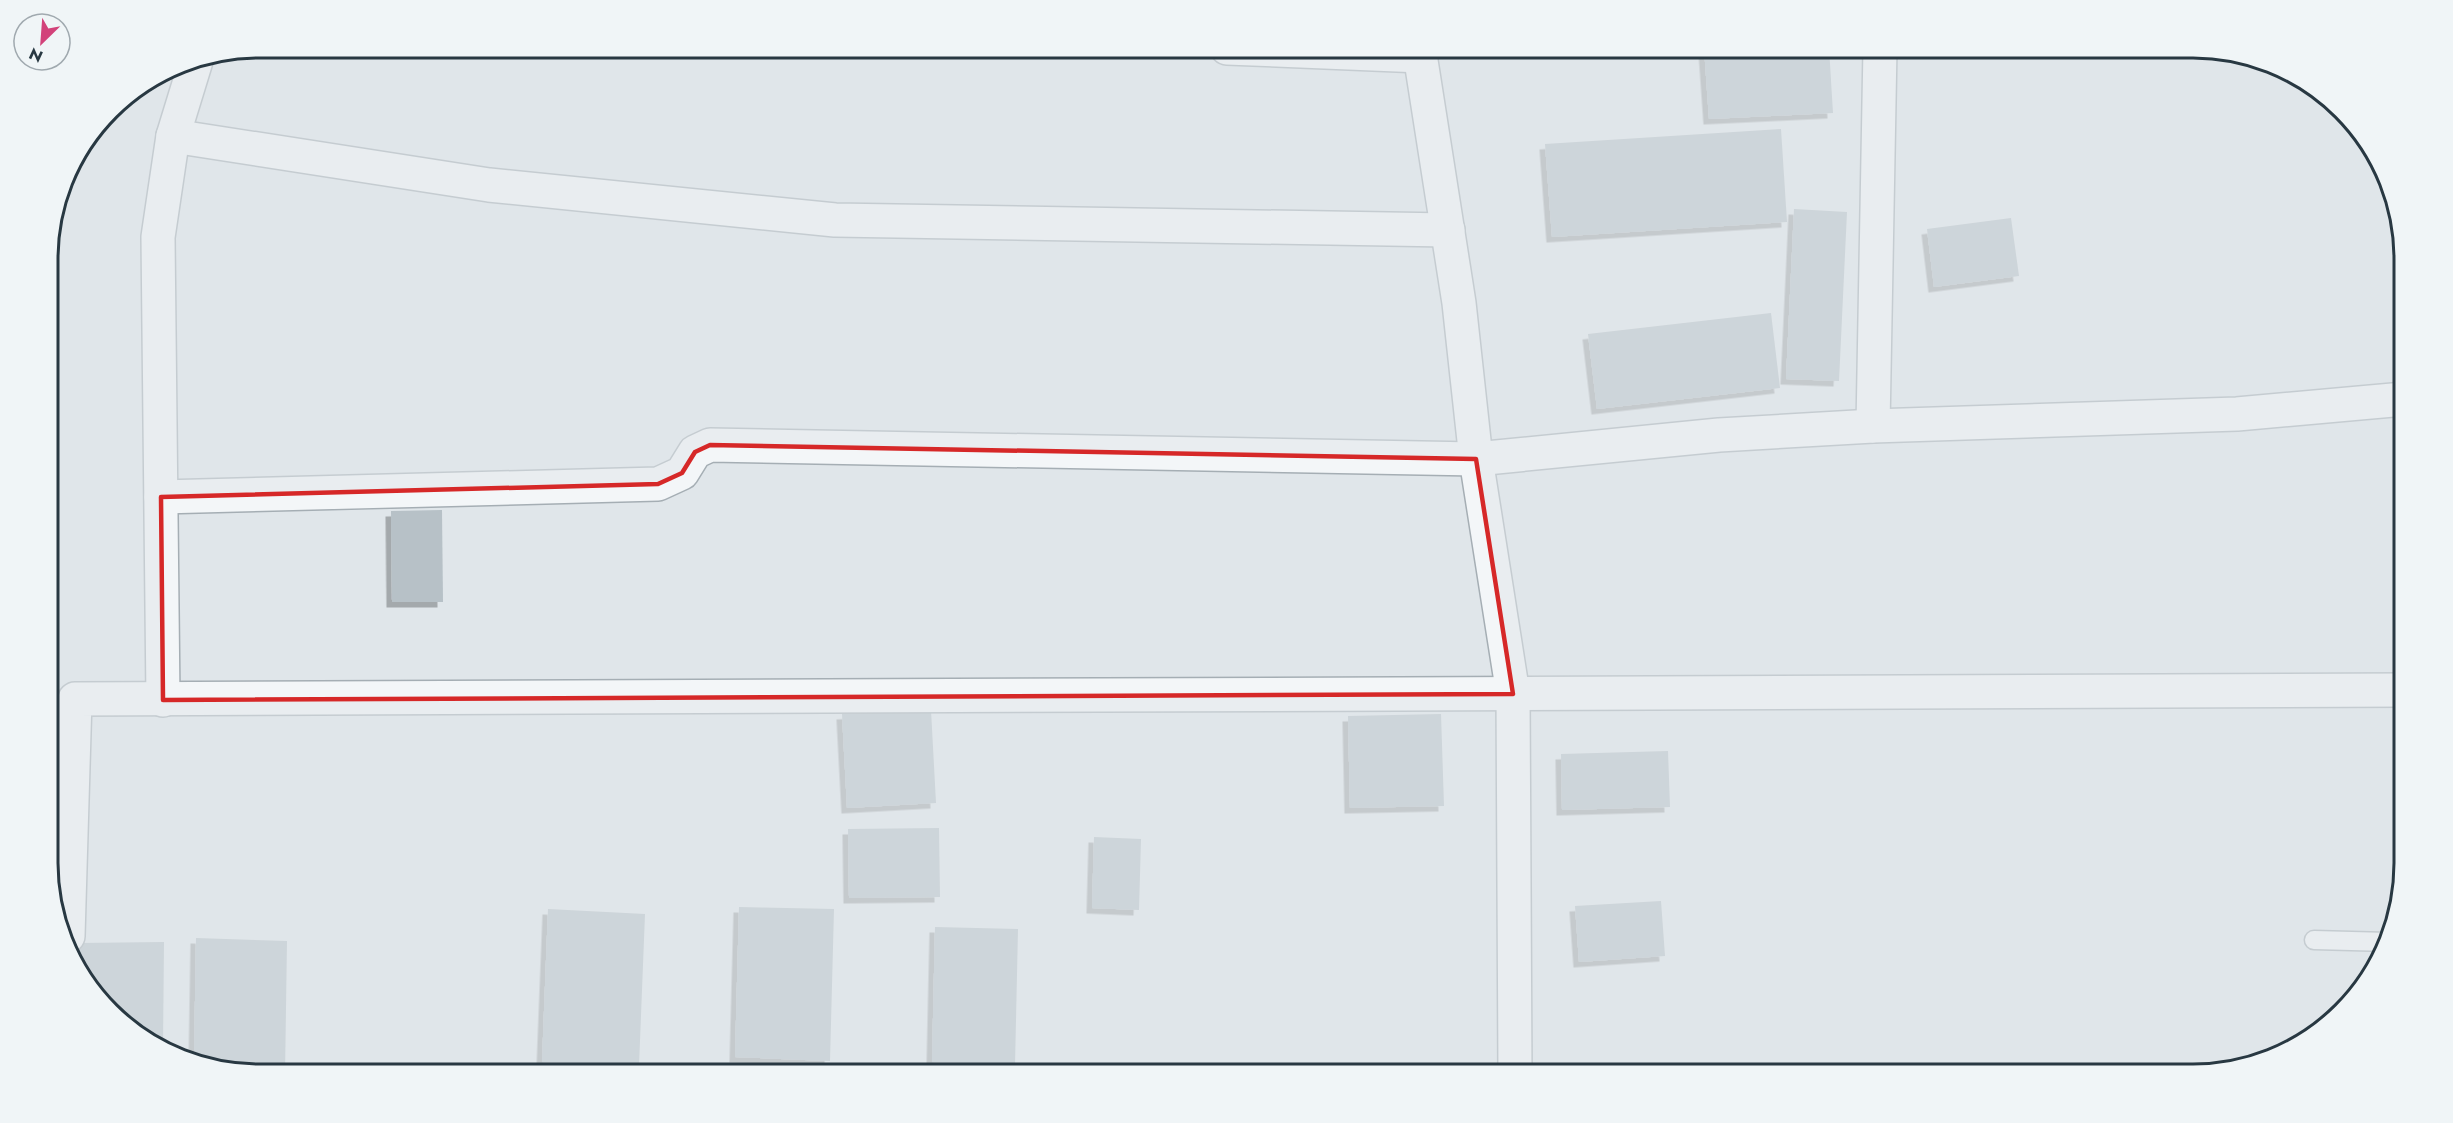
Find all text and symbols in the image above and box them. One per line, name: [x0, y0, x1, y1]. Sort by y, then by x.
north arrow: [12, 12, 72, 72]
text: N: [25, 42, 46, 68]

